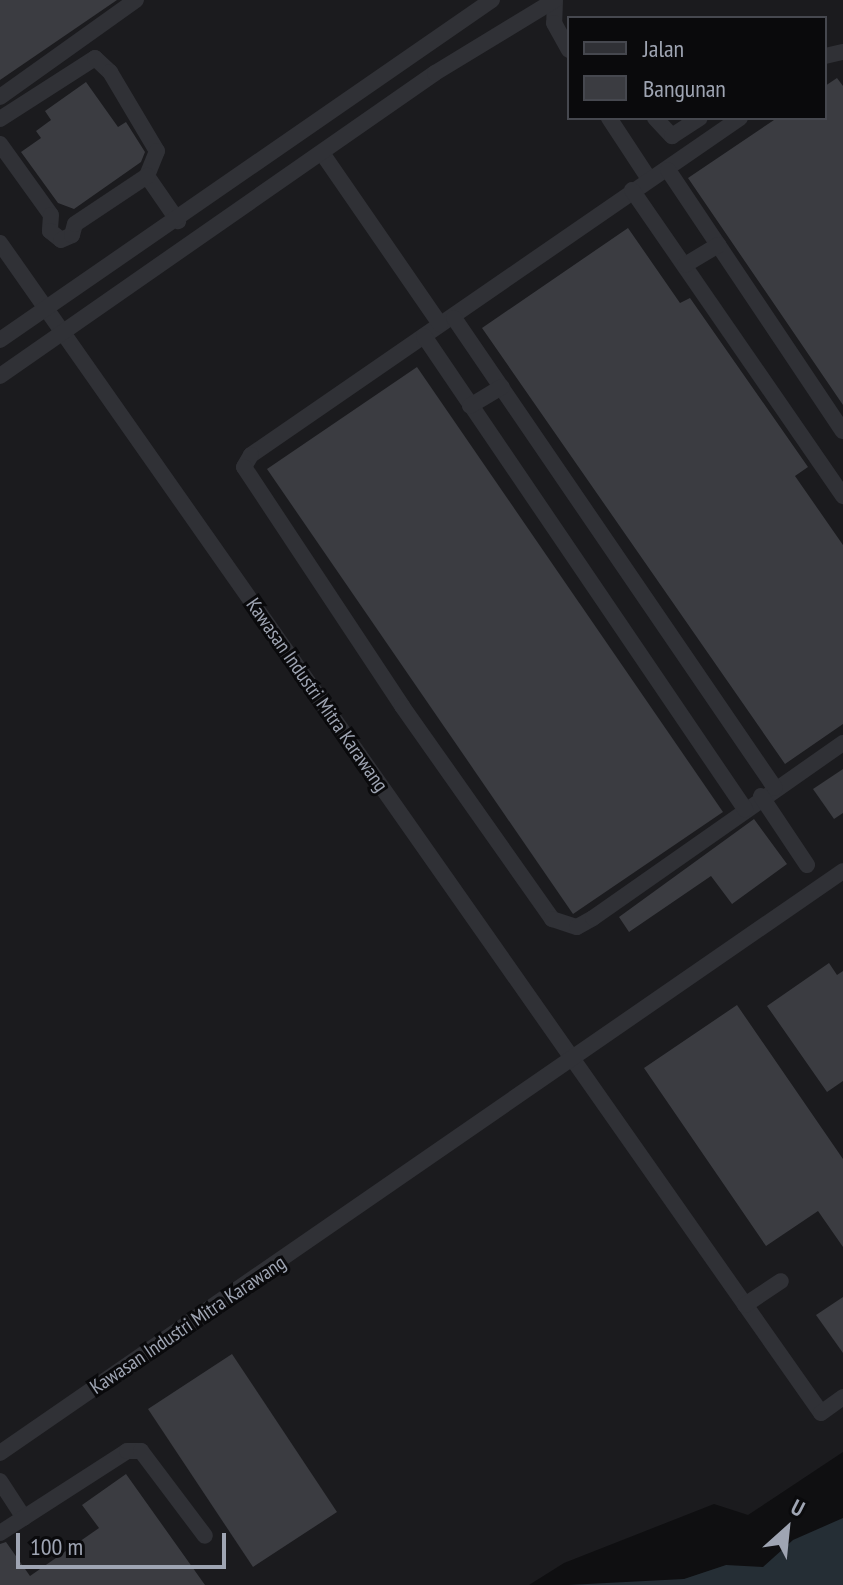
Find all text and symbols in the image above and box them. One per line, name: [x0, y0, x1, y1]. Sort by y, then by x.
legend: [567, 16, 827, 120]
text: Jalan: [643, 33, 684, 64]
text: Bangunan: [643, 73, 726, 104]
street label: Kawasan Industri Mitra Karawang: [241, 594, 393, 796]
street label: Kawasan Industri Mitra Karawang: [86, 1251, 290, 1399]
north arrow: [747, 1489, 827, 1569]
text: U: [786, 1493, 809, 1523]
scale bar: [20, 1517, 230, 1567]
text: 100 m: [30, 1531, 83, 1562]

